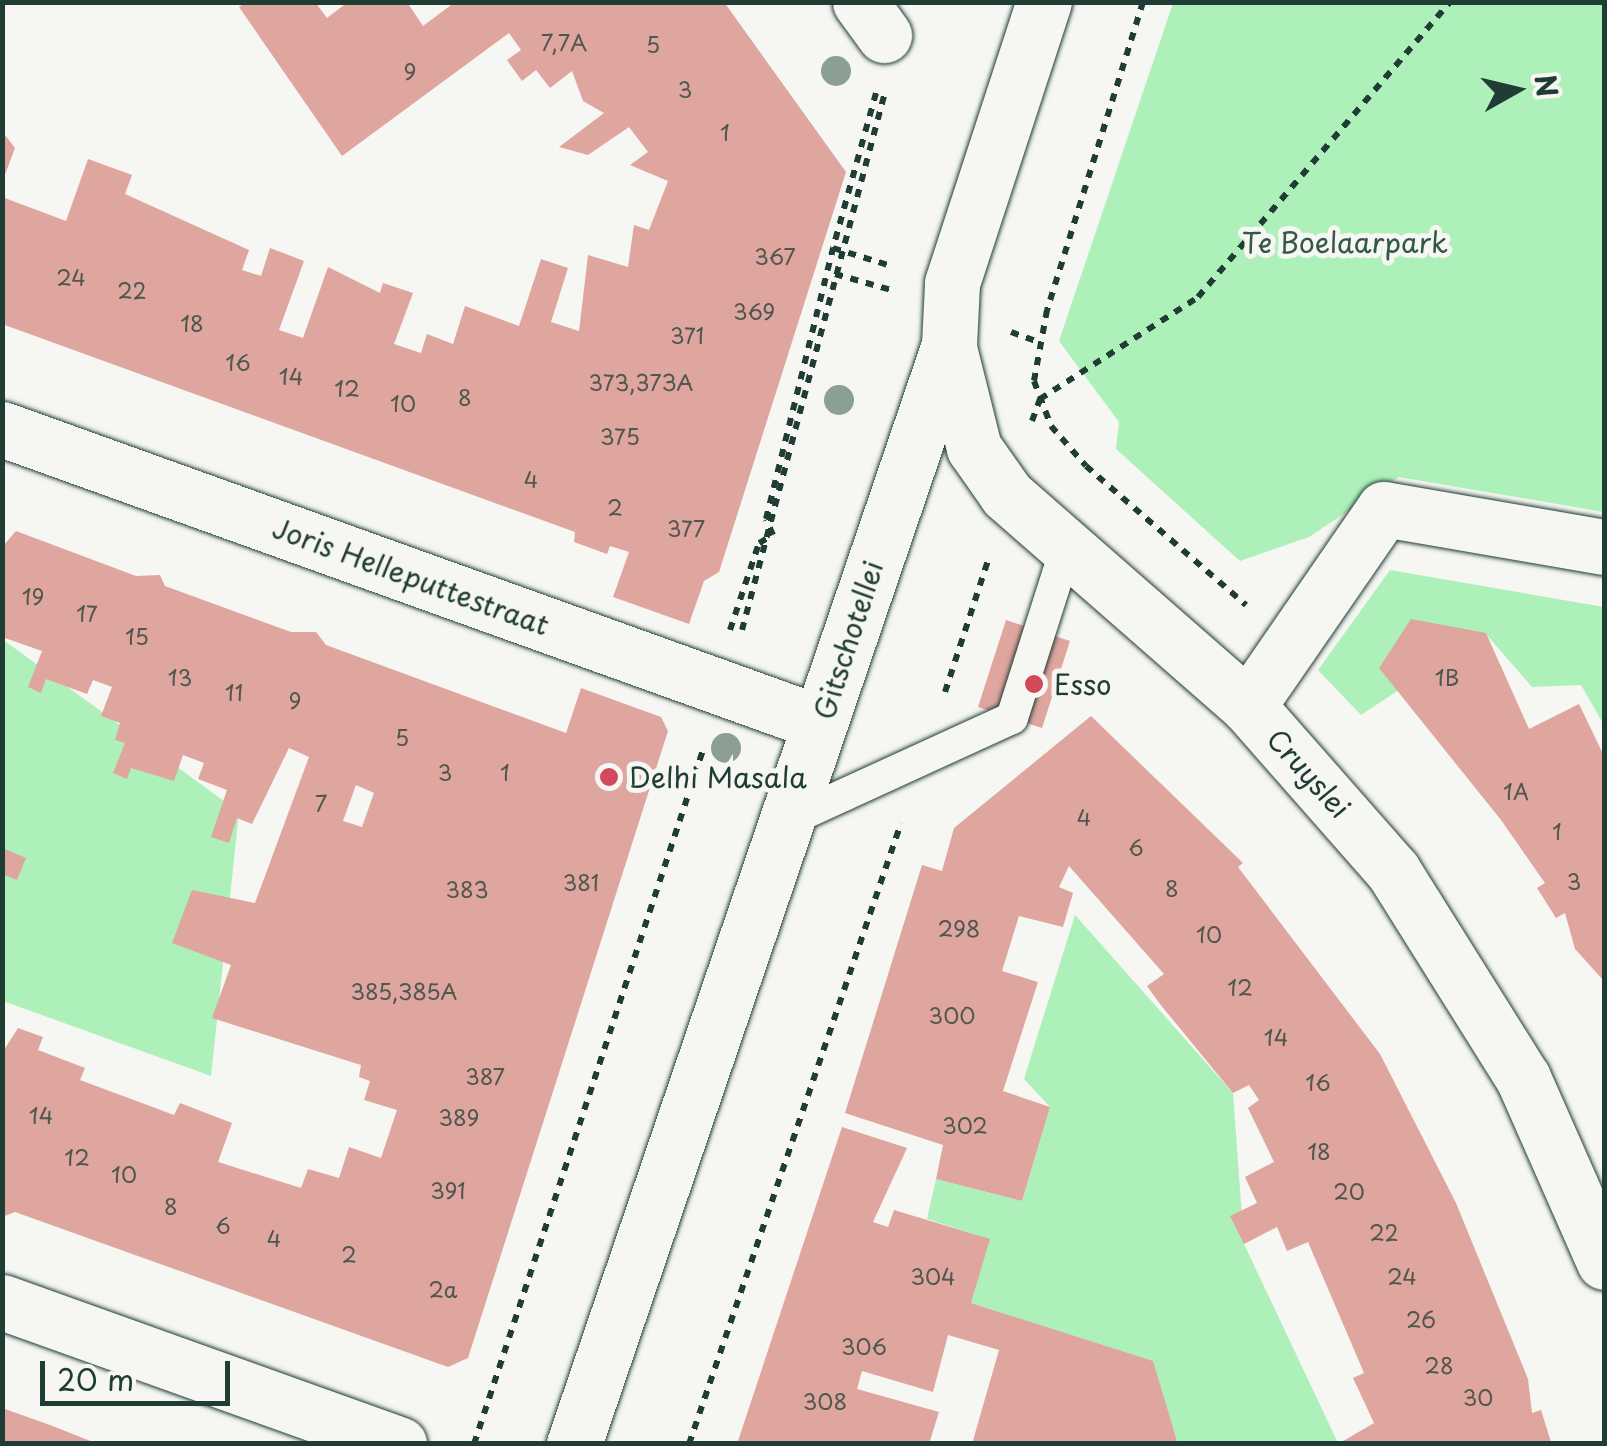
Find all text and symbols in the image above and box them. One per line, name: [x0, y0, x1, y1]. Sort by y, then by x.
house number: 7,7A: [541, 29, 587, 55]
house number: 5: [646, 31, 660, 57]
north arrow: [1467, 40, 1567, 140]
house number: 9: [404, 58, 416, 84]
text: N: [1524, 72, 1570, 100]
house number: 3: [678, 76, 692, 102]
house number: 1: [720, 119, 730, 145]
park label: Te Boelaarpark: [1241, 225, 1449, 259]
house number: 367: [754, 243, 796, 269]
house number: 24: [56, 264, 86, 290]
house number: 22: [117, 277, 147, 303]
house number: 369: [733, 298, 775, 324]
house number: 18: [180, 310, 204, 336]
house number: 371: [670, 322, 704, 348]
house number: 16: [225, 349, 251, 375]
house number: 14: [279, 363, 303, 389]
house number: 373,373A: [589, 369, 693, 395]
house number: 12: [334, 375, 360, 401]
house number: 8: [458, 384, 472, 410]
house number: 10: [390, 390, 416, 416]
house number: 375: [600, 423, 640, 449]
house number: 4: [524, 466, 538, 492]
house number: 2: [607, 494, 623, 520]
street label: Joris Helleputtestraat: [268, 510, 554, 642]
house number: 377: [667, 515, 705, 541]
street label: Gitschotellei: [807, 556, 889, 724]
house number: 19: [22, 583, 44, 609]
house number: 17: [76, 600, 98, 626]
house number: 15: [125, 623, 149, 649]
house number: 13: [168, 664, 192, 690]
house number: 1B: [1435, 664, 1459, 690]
place label: Esso: [1054, 667, 1112, 701]
marker: Esso: [1023, 673, 1045, 695]
house number: 11: [225, 679, 243, 705]
house number: 9: [289, 687, 301, 713]
street label: Cruyslei: [1260, 722, 1358, 824]
house number: 5: [395, 724, 409, 750]
house number: 3: [438, 759, 452, 785]
house number: 1: [500, 759, 510, 785]
place label: Delhi Masala: [629, 760, 807, 794]
marker: Delhi Masala: [598, 766, 620, 788]
house number: 1A: [1503, 778, 1529, 804]
house number: 7: [315, 790, 327, 816]
house number: 4: [1077, 804, 1091, 830]
house number: 1: [1552, 818, 1562, 844]
house number: 6: [1128, 834, 1144, 860]
house number: 3: [1567, 868, 1581, 894]
house number: 381: [563, 869, 599, 895]
house number: 8: [1165, 875, 1179, 901]
house number: 383: [446, 876, 488, 902]
house number: 298: [938, 915, 980, 941]
house number: 10: [1196, 921, 1222, 947]
house number: 12: [1227, 974, 1253, 1000]
house number: 385,385A: [351, 978, 457, 1004]
house number: 300: [929, 1002, 975, 1028]
house number: 14: [1264, 1024, 1288, 1050]
house number: 387: [465, 1063, 505, 1089]
house number: 16: [1305, 1069, 1331, 1095]
house number: 14: [29, 1102, 53, 1128]
house number: 389: [439, 1104, 479, 1130]
house number: 302: [942, 1112, 988, 1138]
house number: 18: [1307, 1138, 1331, 1164]
house number: 12: [64, 1144, 90, 1170]
house number: 10: [111, 1161, 137, 1187]
house number: 391: [430, 1177, 466, 1203]
house number: 20: [1333, 1178, 1365, 1204]
house number: 8: [164, 1193, 178, 1219]
house number: 6: [215, 1212, 231, 1238]
house number: 22: [1369, 1219, 1399, 1245]
house number: 4: [267, 1225, 281, 1251]
house number: 2: [341, 1241, 357, 1267]
house number: 304: [910, 1263, 956, 1289]
house number: 24: [1387, 1263, 1417, 1289]
house number: 2a: [429, 1276, 457, 1302]
house number: 26: [1406, 1306, 1436, 1332]
house number: 306: [841, 1333, 887, 1359]
scale bar: [45, 1341, 235, 1403]
house number: 28: [1424, 1352, 1454, 1378]
text: 20 m: [57, 1356, 134, 1401]
house number: 30: [1463, 1384, 1493, 1410]
house number: 308: [803, 1388, 847, 1414]

